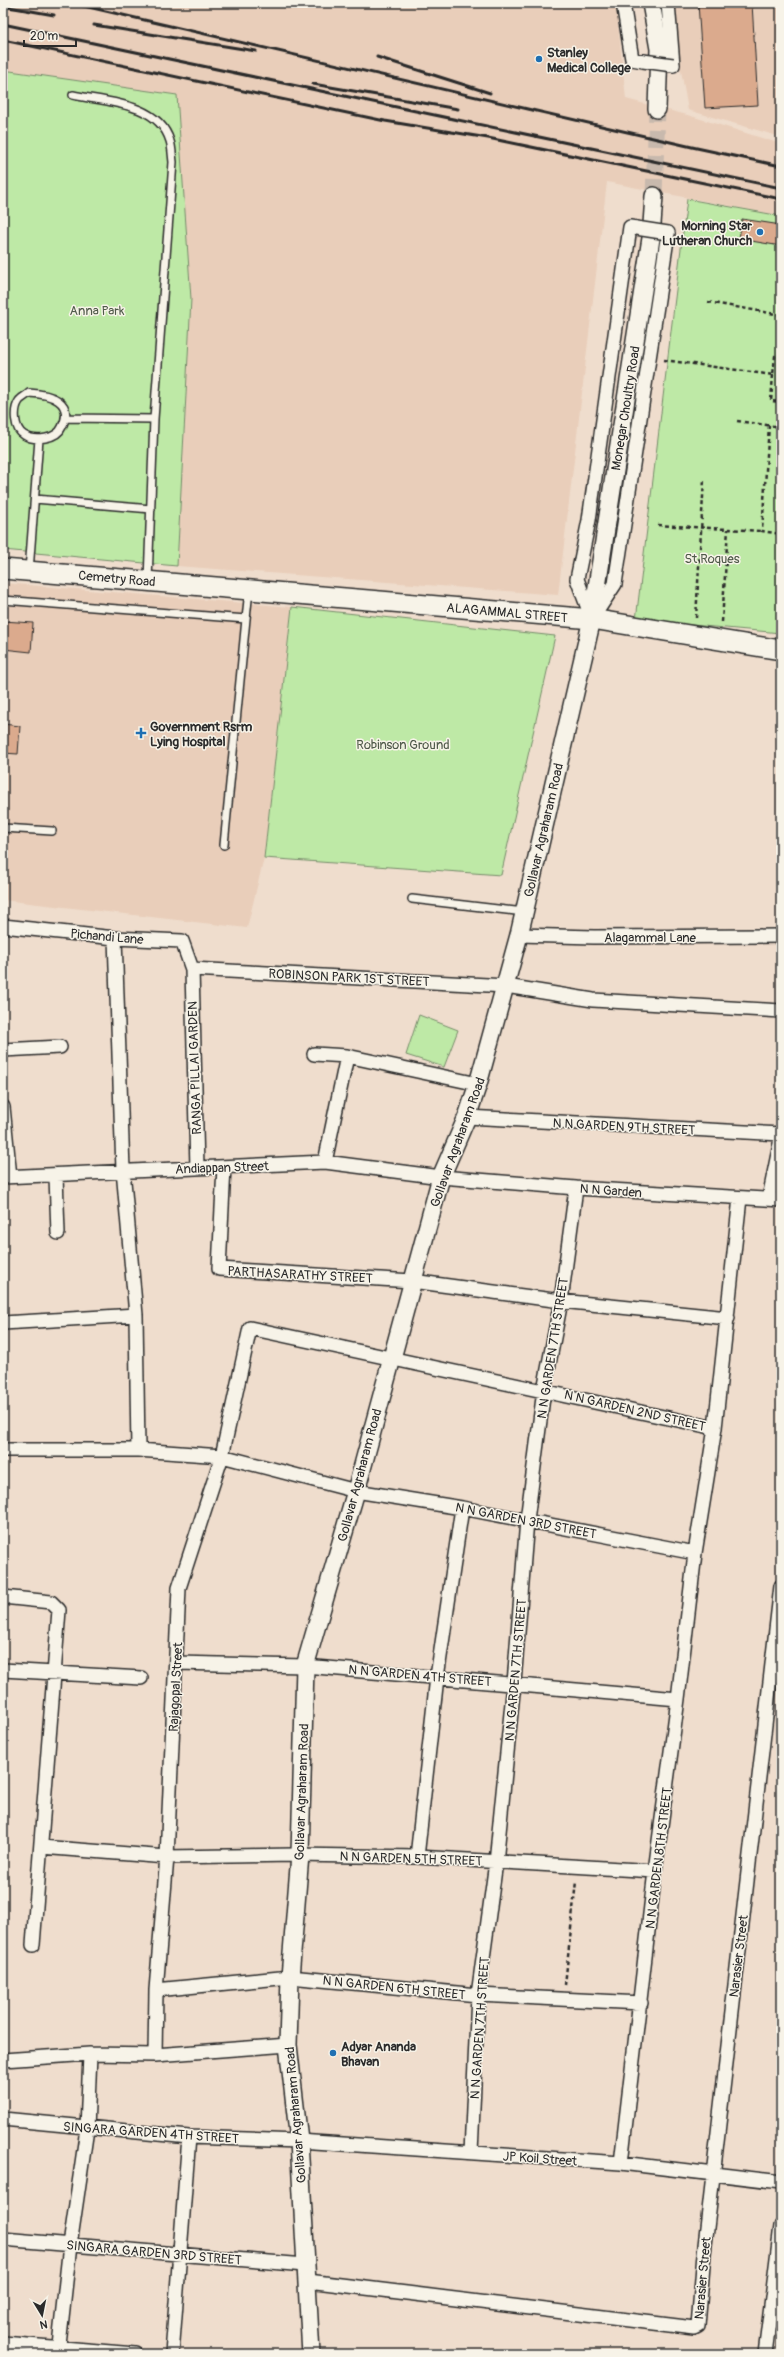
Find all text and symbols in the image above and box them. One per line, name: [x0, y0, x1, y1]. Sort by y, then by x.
scale bar: [24, 22, 76, 48]
text: 20 m: [30, 29, 59, 44]
place label: Stanley Medical College: [547, 45, 631, 76]
marker: Stanley Medical College: [534, 54, 544, 64]
place label: Morning Star Lutheran Church: [662, 218, 752, 249]
marker: Morning Star Lutheran Church: [755, 227, 765, 237]
park label: Anna Park: [70, 303, 125, 319]
street label: Monegar Choultry Road: [608, 345, 644, 472]
park label: St Roques: [685, 551, 740, 567]
street label: Cemetry Road: [78, 568, 156, 590]
street label: ALAGAMMAL STREET: [446, 600, 568, 626]
place label: Government Rsrm Lying Hospital: [150, 719, 253, 750]
marker: Government Rsrm Lying Hospital: [135, 727, 147, 739]
park label: Robinson Ground: [356, 737, 450, 753]
street label: Gollavar Agraharam Road: [521, 762, 567, 899]
street label: Pichandi Lane: [70, 926, 145, 948]
street label: Alagammal Lane: [604, 930, 697, 946]
street label: ROBINSON PARK 1ST STREET: [268, 966, 430, 990]
street label: RANGA PILLAI GARDEN: [185, 1001, 205, 1135]
street label: Gollavar Agraharam Road: [427, 1075, 489, 1209]
street label: N N GARDEN 9TH STREET: [552, 1115, 696, 1139]
street label: Andiappan Street: [175, 1158, 270, 1178]
street label: N N Garden: [579, 1181, 643, 1201]
street label: PARTHASARATHY STREET: [227, 1263, 373, 1287]
street label: N N GARDEN 7TH STREET: [534, 1276, 572, 1420]
street label: N N GARDEN 2ND STREET: [562, 1387, 707, 1435]
street label: Gollavar Agraharam Road: [335, 1407, 385, 1543]
street label: N N GARDEN 3RD STREET: [454, 1499, 598, 1543]
street label: N N GARDEN 7TH STREET: [502, 1598, 530, 1742]
street label: Rajagopal Street: [166, 1641, 186, 1732]
street label: N N GARDEN 4TH STREET: [348, 1662, 492, 1690]
street label: Gollavar Agraharam Road: [292, 1723, 312, 1861]
street label: N N GARDEN 8TH STREET: [642, 1786, 676, 1930]
street label: N N GARDEN 5TH STREET: [339, 1849, 483, 1869]
street label: Narasier Street: [726, 1913, 752, 1998]
street label: N N GARDEN 7TH STREET: [467, 1956, 493, 2100]
street label: N N GARDEN 6TH STREET: [322, 1973, 466, 2003]
place label: Adyar Ananda Bhavan: [341, 2039, 416, 2070]
street label: Gollavar Agraharam Road: [282, 2046, 310, 2184]
marker: Adyar Ananda Bhavan: [328, 2048, 338, 2058]
street label: SINGARA GARDEN 4TH STREET: [63, 2119, 239, 2147]
street label: JP Koil Street: [502, 2148, 578, 2170]
street label: Narasier Street: [691, 2235, 715, 2320]
street label: SINGARA GARDEN 3RD STREET: [66, 2237, 242, 2269]
north arrow: [22, 2295, 62, 2335]
text: N: [38, 2317, 48, 2332]

